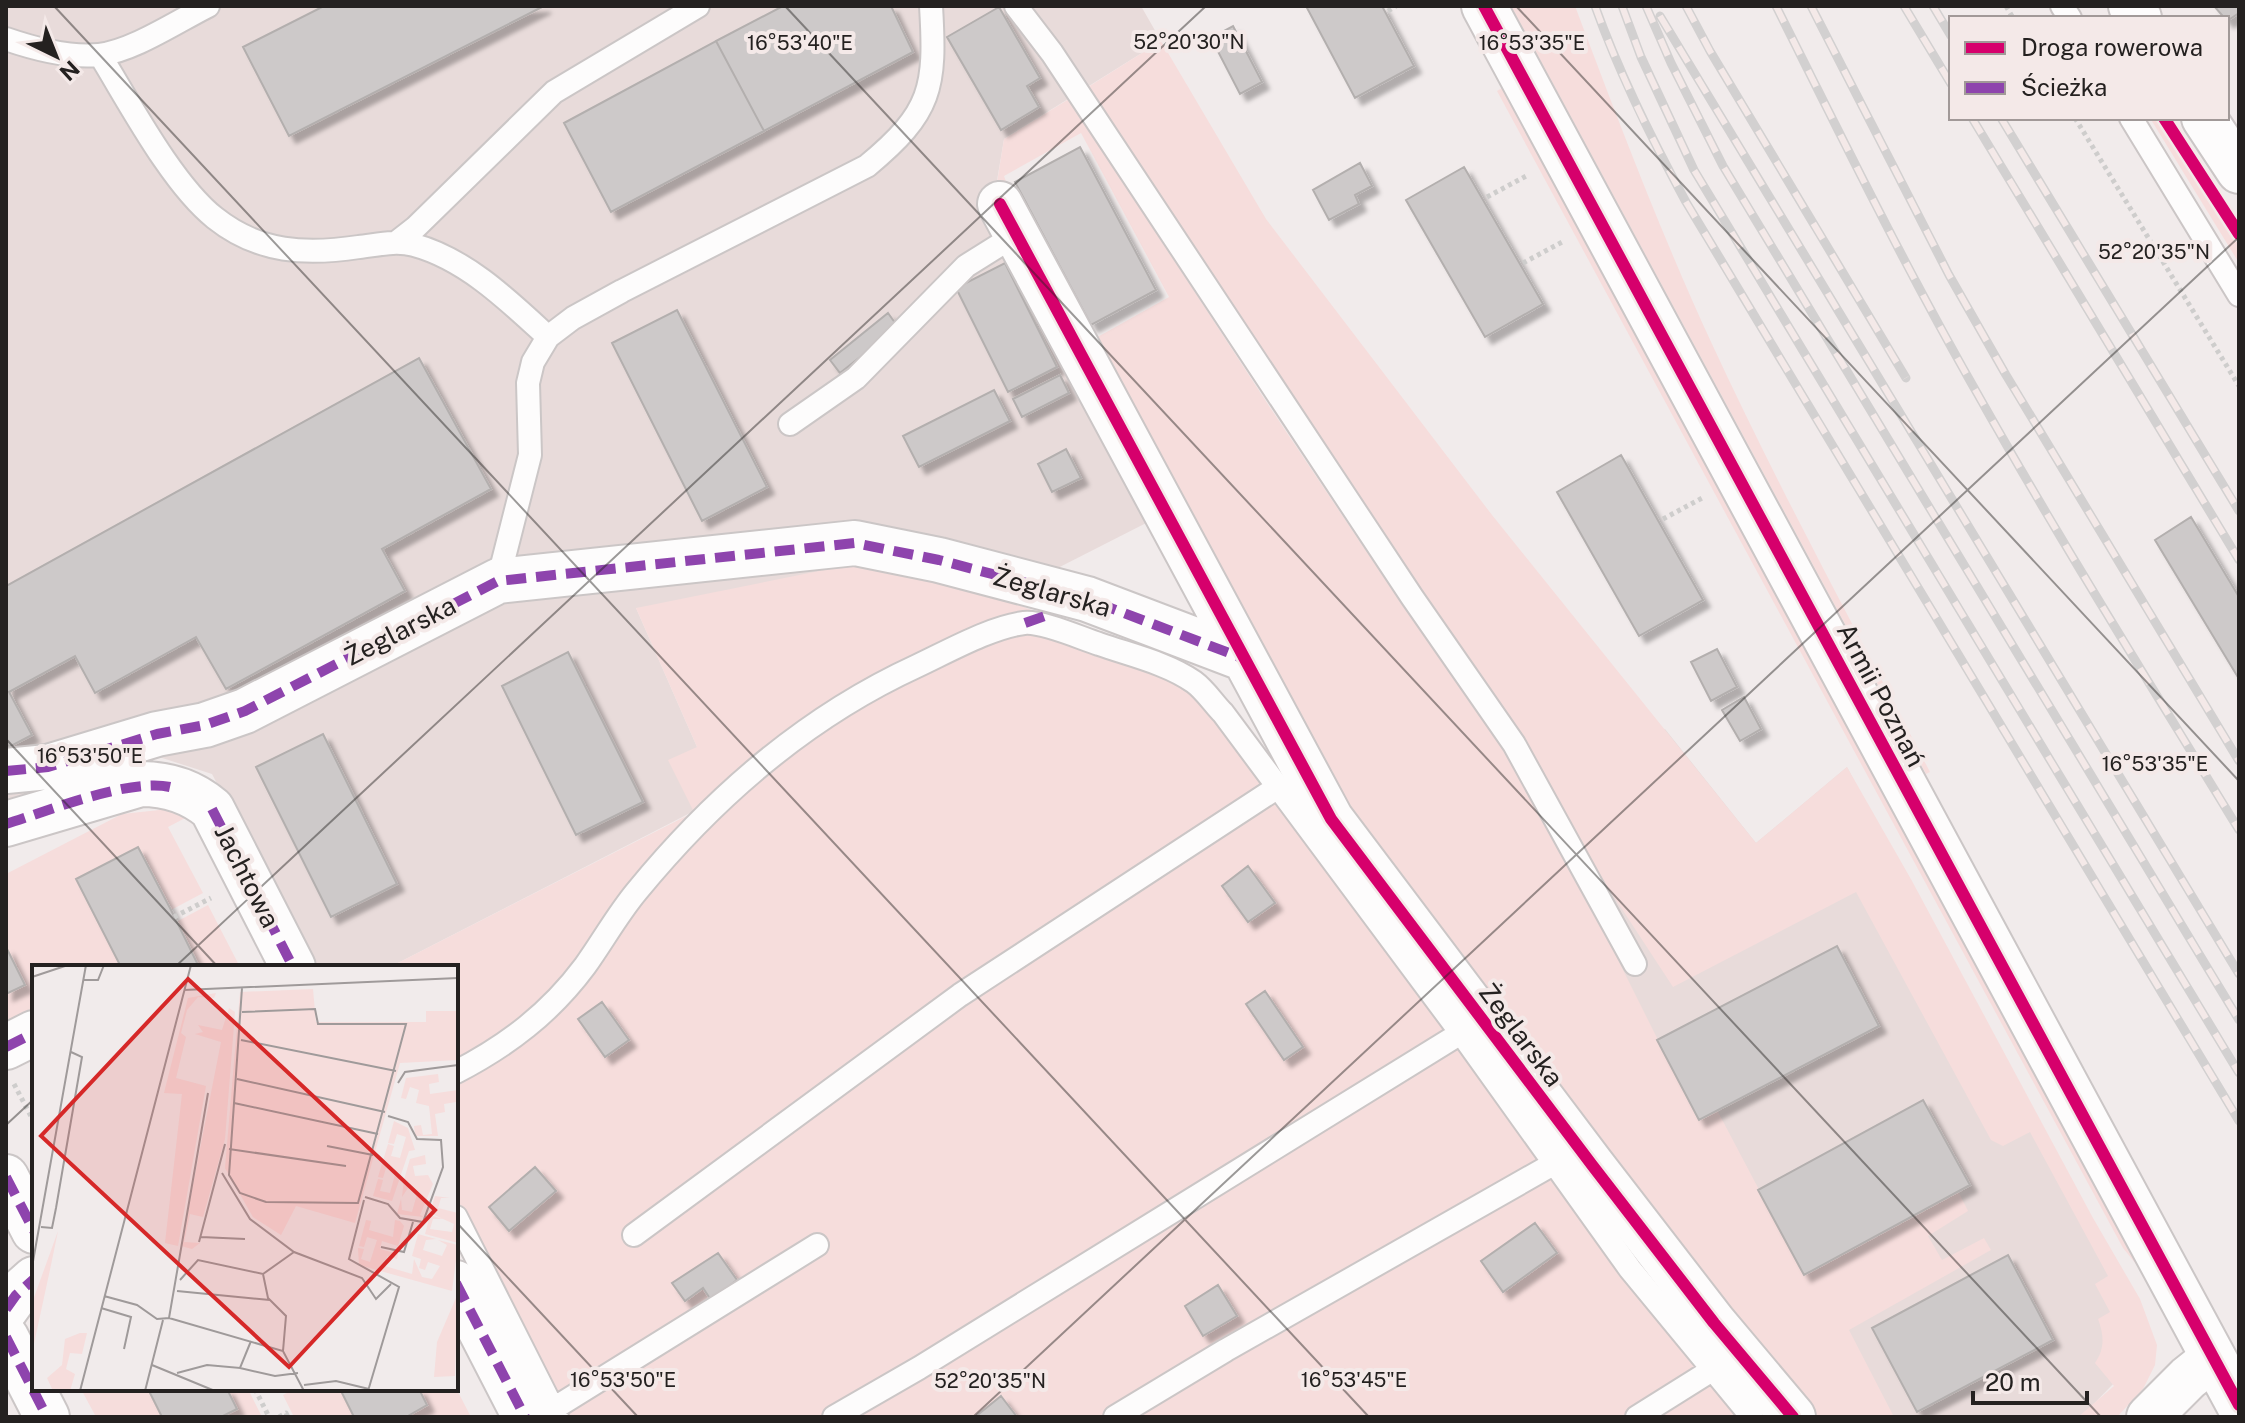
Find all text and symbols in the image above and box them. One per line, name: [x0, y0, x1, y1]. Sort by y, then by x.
north arrow: [16, 16, 96, 96]
legend: [1949, 16, 2229, 120]
text: 52°20'30"N: [1133, 30, 1245, 54]
text: 16°53'40"E: [747, 31, 853, 55]
text: 16°53'35"E: [1479, 31, 1585, 55]
text: Droga rowerowa: [2021, 33, 2203, 61]
text: N: [54, 55, 85, 86]
text: Ścieżka: [2021, 73, 2107, 101]
text: 52°20'35"N: [2098, 240, 2210, 264]
street label: Żeglarska: [990, 560, 1115, 623]
street label: Żeglarska: [339, 589, 461, 672]
street label: Armii Poznań: [1831, 618, 1932, 772]
text: 16°53'50"E: [37, 744, 143, 768]
text: 16°53'35"E: [2102, 752, 2208, 776]
street label: Jachtowa: [208, 819, 287, 932]
inset map: [32, 965, 458, 1391]
street label: Żeglarska: [1473, 977, 1570, 1092]
scale bar: [1973, 1355, 2087, 1405]
text: 16°53'50"E: [570, 1368, 676, 1392]
text: 16°53'45"E: [1301, 1368, 1407, 1392]
text: 20 m: [1985, 1368, 2041, 1396]
text: 52°20'35"N: [934, 1369, 1046, 1393]

